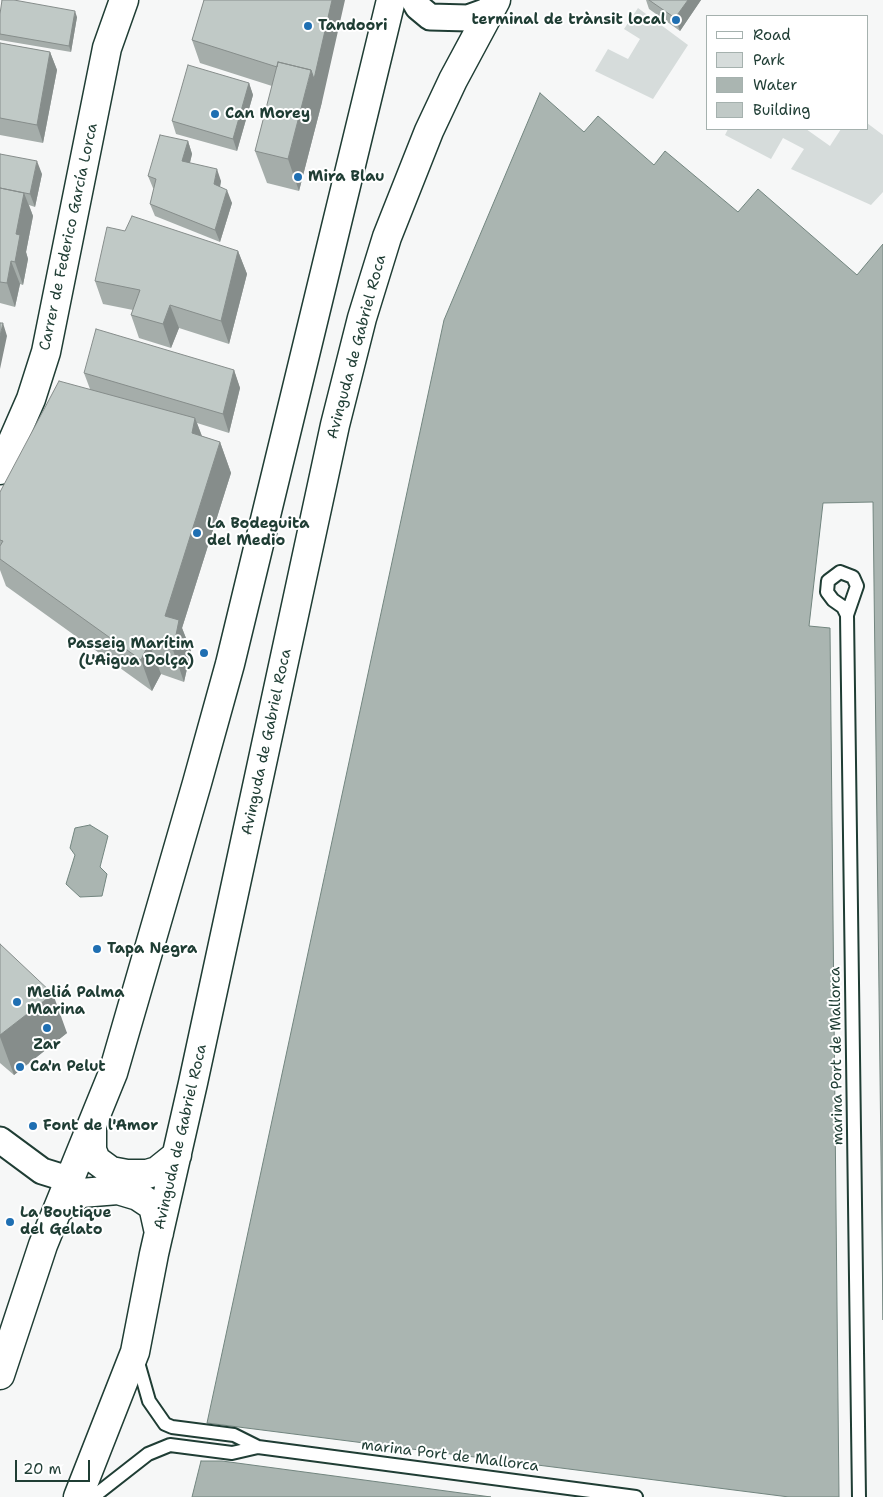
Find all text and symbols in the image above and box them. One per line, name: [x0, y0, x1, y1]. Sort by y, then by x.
place label: terminal de trànsit local: [471, 11, 666, 29]
marker: terminal de trànsit local: [670, 14, 682, 26]
legend: [706, 15, 868, 130]
place label: Tandoori: [318, 17, 388, 35]
marker: Tandoori: [302, 20, 314, 32]
text: Road: [753, 25, 791, 45]
text: Park: [753, 50, 785, 70]
text: Water: [753, 75, 797, 95]
text: Building: [753, 100, 810, 120]
place label: Can Morey: [225, 105, 310, 123]
marker: Can Morey: [209, 108, 221, 120]
street label: Carrer de Federico García Lorca: [36, 122, 102, 352]
place label: Mira Blau: [308, 168, 385, 186]
marker: Mira Blau: [292, 171, 304, 183]
street label: Avinguda de Gabriel Roca: [324, 253, 390, 441]
place label: La Bodeguita del Medio: [207, 515, 309, 550]
marker: La Bodeguita del Medio: [191, 527, 203, 539]
place label: Passeig Marítim (L'Aigua Dolça): [67, 635, 194, 670]
marker: Passeig Marítim (L'Aigua Dolça): [198, 647, 210, 659]
street label: Avinguda de Gabriel Roca: [238, 647, 296, 837]
place label: Tapa Negra: [107, 940, 197, 958]
marker: Tapa Negra: [91, 943, 103, 955]
street label: marina Port de Mallorca: [826, 966, 848, 1146]
place label: Meliá Palma Marina: [27, 984, 124, 1019]
marker: Meliá Palma Marina: [11, 996, 23, 1008]
marker: Zar: [41, 1022, 53, 1034]
place label: Zar: [33, 1036, 61, 1054]
street label: Avinguda de Gabriel Roca: [151, 1042, 211, 1232]
place label: Ca'n Pelut: [30, 1058, 106, 1076]
marker: Ca'n Pelut: [14, 1061, 26, 1073]
place label: Font de l'Amor: [43, 1117, 158, 1135]
marker: Font de l'Amor: [27, 1120, 39, 1132]
place label: La Boutique del Gelato: [20, 1204, 111, 1239]
marker: La Boutique del Gelato: [4, 1216, 16, 1228]
street label: marina Port de Mallorca: [360, 1436, 540, 1476]
scale bar: [18, 1450, 92, 1482]
text: 20 m: [23, 1459, 62, 1479]

